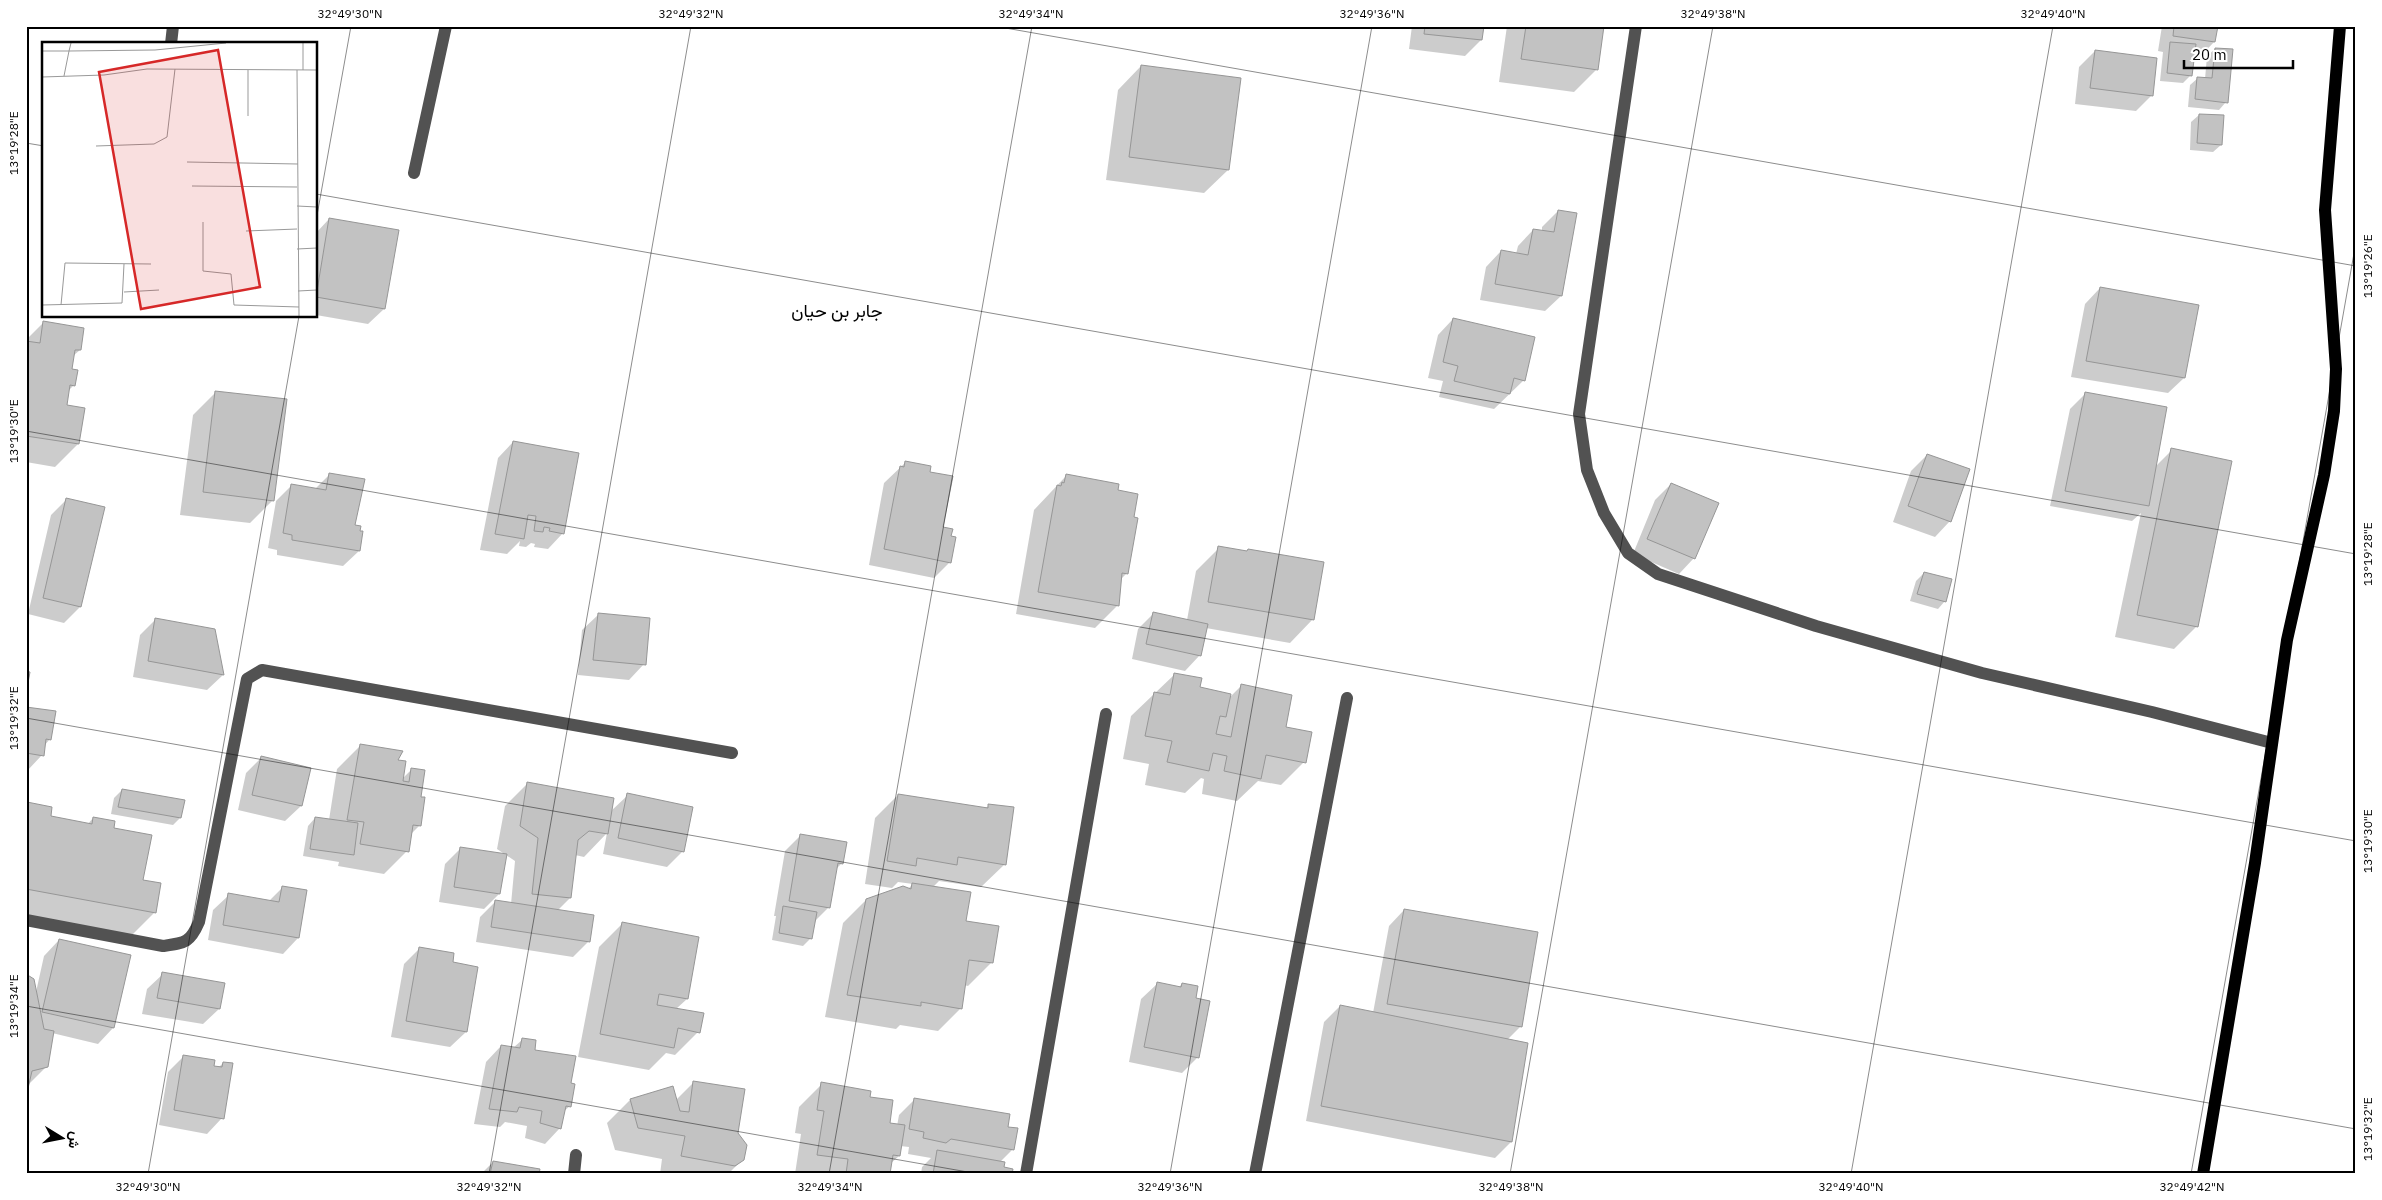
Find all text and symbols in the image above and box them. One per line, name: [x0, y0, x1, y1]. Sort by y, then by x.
text: 32°49'30"N: [317, 6, 383, 21]
text: 32°49'32"N: [658, 6, 724, 21]
text: 32°49'34"N: [998, 6, 1064, 21]
text: 32°49'36"N: [1339, 6, 1405, 21]
text: 32°49'38"N: [1680, 6, 1746, 21]
text: 32°49'40"N: [2020, 6, 2086, 21]
scale bar: [2184, 38, 2293, 70]
inset map: [42, 42, 318, 318]
text: 20 m: [2192, 45, 2227, 64]
text: 13°19'28"E: [6, 111, 21, 175]
text: 13°19'26"E: [2360, 234, 2375, 298]
district label: جابر بن حيان: [791, 299, 883, 322]
text: 13°19'30"E: [6, 399, 21, 463]
text: 13°19'28"E: [2360, 522, 2375, 586]
text: 13°19'32"E: [6, 686, 21, 750]
text: 13°19'30"E: [2360, 809, 2375, 873]
text: 13°19'34"E: [6, 974, 21, 1038]
text: 13°19'32"E: [2360, 1097, 2375, 1161]
north arrow: [38, 1112, 88, 1162]
text: ش: [64, 1130, 85, 1150]
text: 32°49'30"N: [115, 1179, 181, 1194]
text: 32°49'32"N: [456, 1179, 522, 1194]
text: 32°49'34"N: [797, 1179, 863, 1194]
text: 32°49'36"N: [1137, 1179, 1203, 1194]
text: 32°49'38"N: [1478, 1179, 1544, 1194]
text: 32°49'40"N: [1818, 1179, 1884, 1194]
text: 32°49'42"N: [2159, 1179, 2225, 1194]

